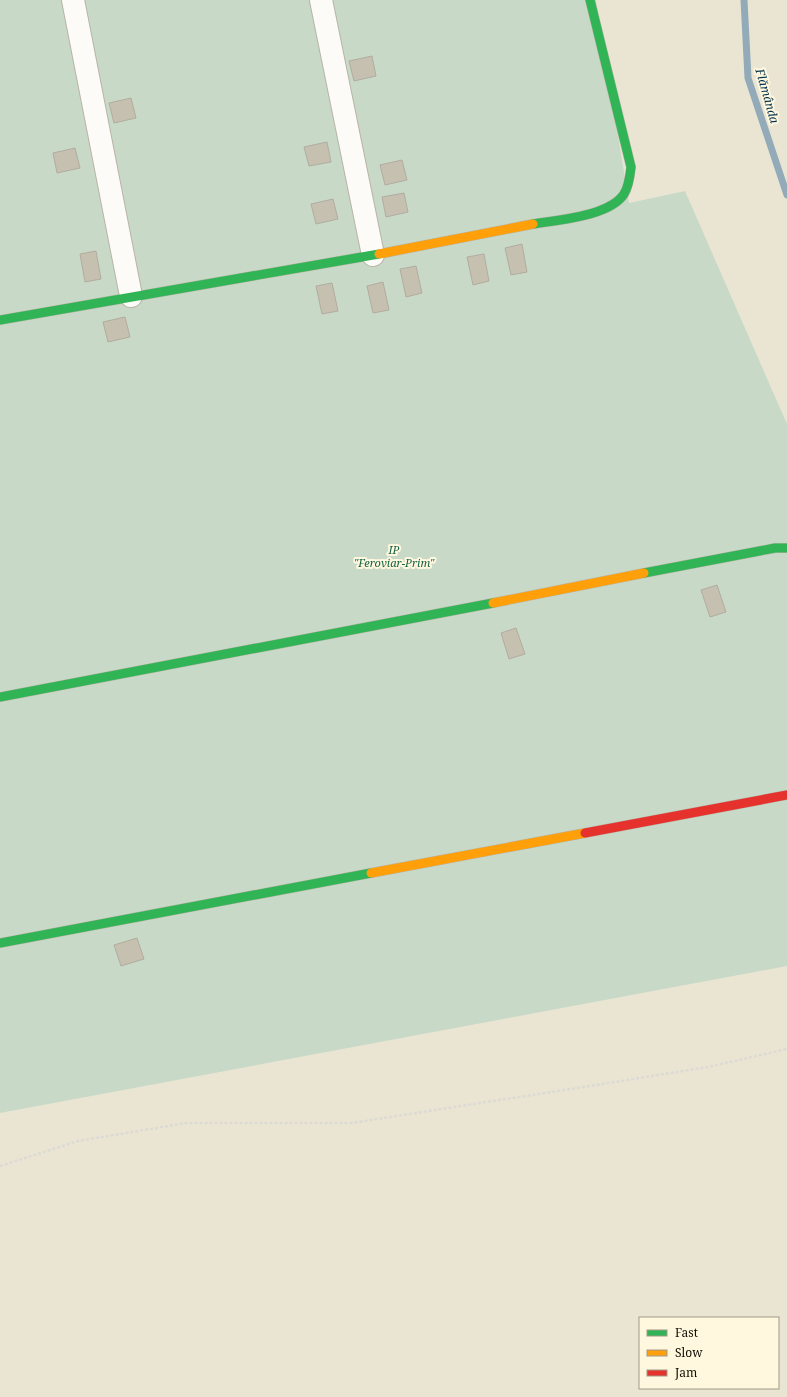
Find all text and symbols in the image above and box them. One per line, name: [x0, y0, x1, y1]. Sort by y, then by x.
water label: Flămânda: [751, 65, 783, 125]
park label: IP "Feroviar-Prim": [354, 542, 435, 570]
legend: [639, 1317, 779, 1389]
text: Fast: [675, 1324, 698, 1341]
text: Slow: [675, 1344, 703, 1361]
text: Jam: [674, 1364, 697, 1381]

